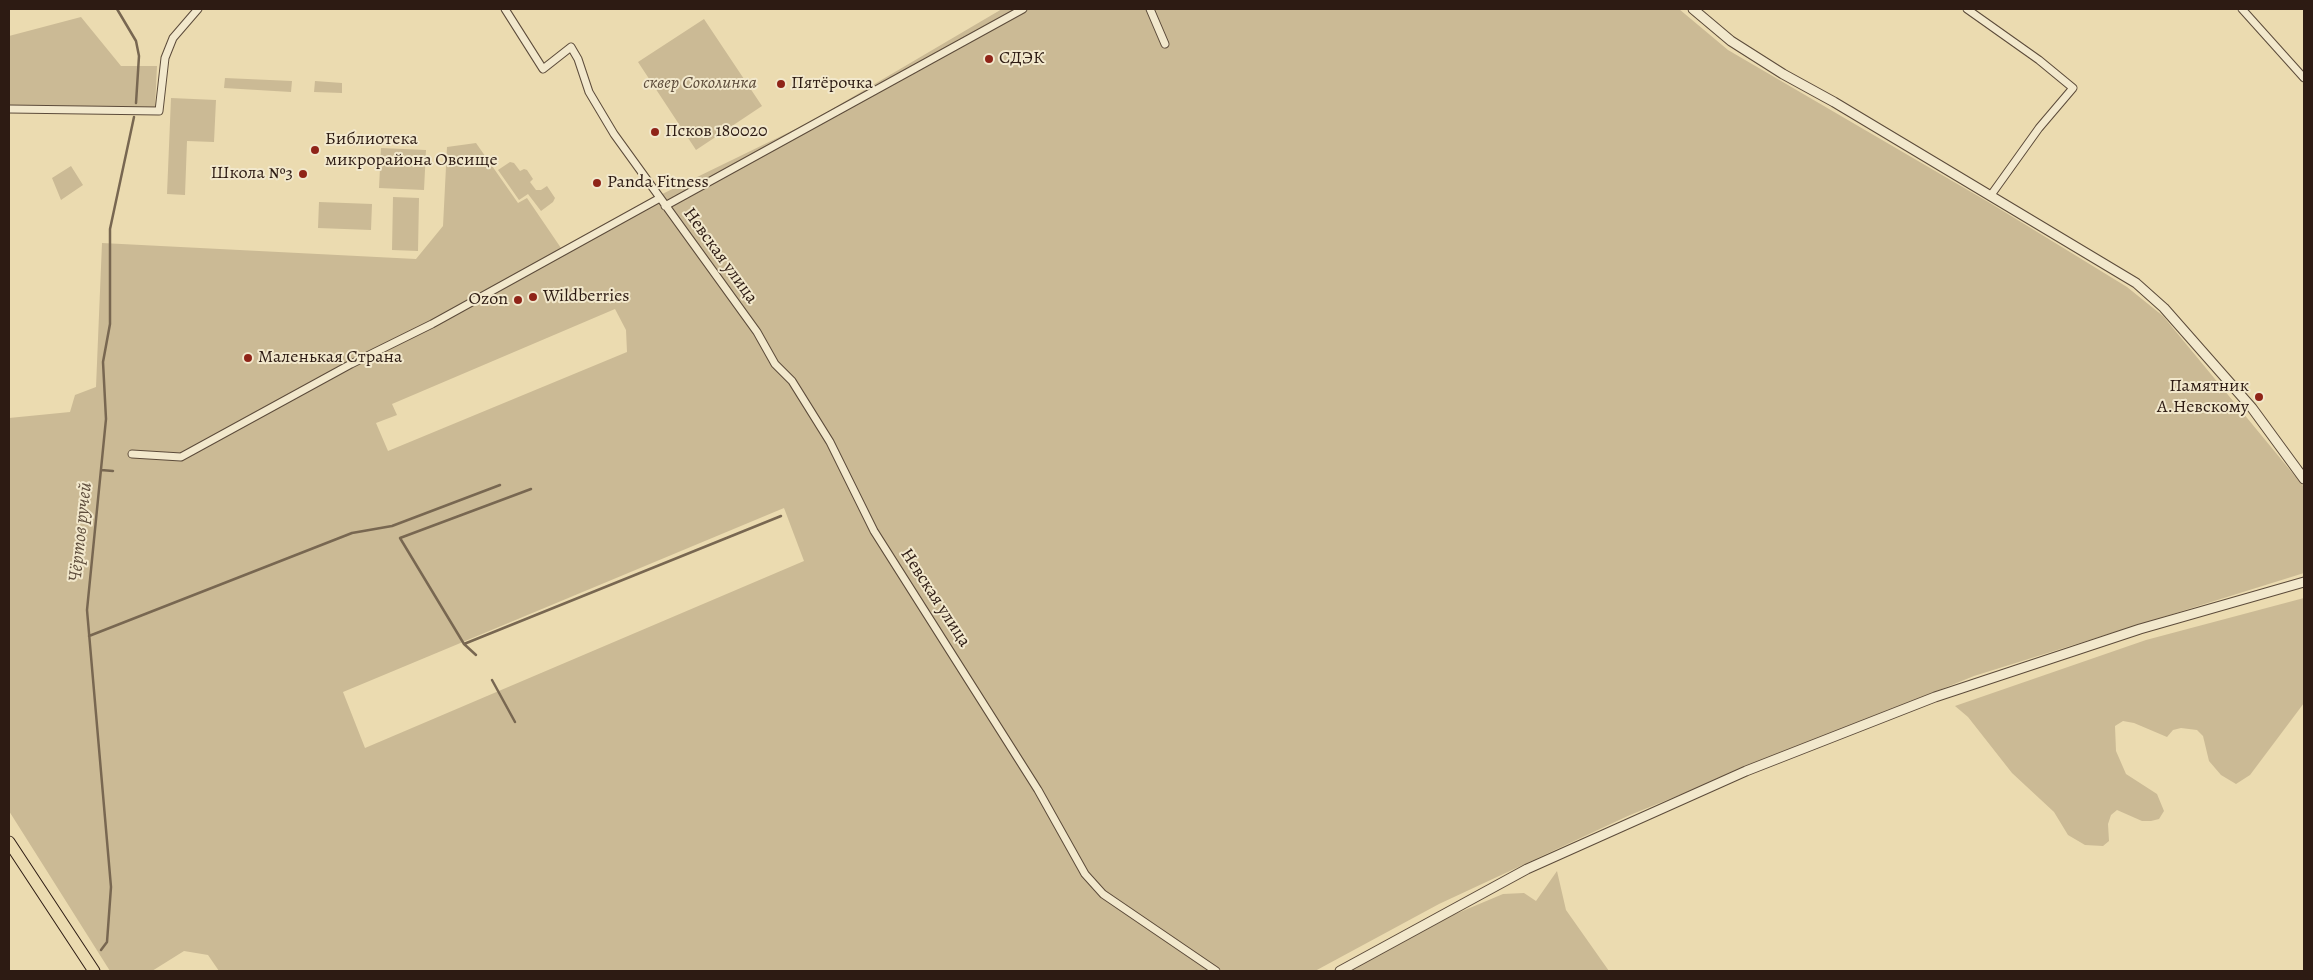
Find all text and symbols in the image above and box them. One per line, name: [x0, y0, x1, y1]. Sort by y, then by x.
place label: СДЭК: [999, 48, 1044, 70]
marker: СДЭК: [983, 53, 995, 65]
park label: сквер Соколинка: [643, 73, 757, 95]
place label: Пятёрочка: [791, 73, 873, 95]
marker: Пятёрочка: [775, 78, 787, 90]
place label: Псков 180020: [665, 121, 768, 143]
marker: Псков 180020: [649, 126, 661, 138]
place label: Библиотека микрорайона Овсище: [325, 129, 498, 172]
marker: Библиотека микрорайона Овсище: [309, 144, 321, 156]
place label: Школа №3: [210, 163, 293, 185]
marker: Школа №3: [297, 168, 309, 180]
place label: Panda Fitness: [607, 172, 709, 194]
marker: Panda Fitness: [591, 177, 603, 189]
street label: Невская улица: [678, 204, 762, 308]
place label: Wildberries: [543, 286, 630, 308]
place label: Ozon: [468, 289, 508, 311]
marker: Wildberries: [527, 291, 539, 303]
marker: Ozon: [512, 294, 524, 306]
place label: Маленькая Страна: [258, 347, 402, 369]
marker: Маленькая Страна: [242, 352, 254, 364]
place label: Памятник А.Невскому: [2157, 376, 2249, 418]
marker: Памятник А.Невскому: [2253, 391, 2265, 403]
water label: Чёртов ручей: [64, 481, 98, 583]
street label: Невская улица: [895, 545, 975, 651]

